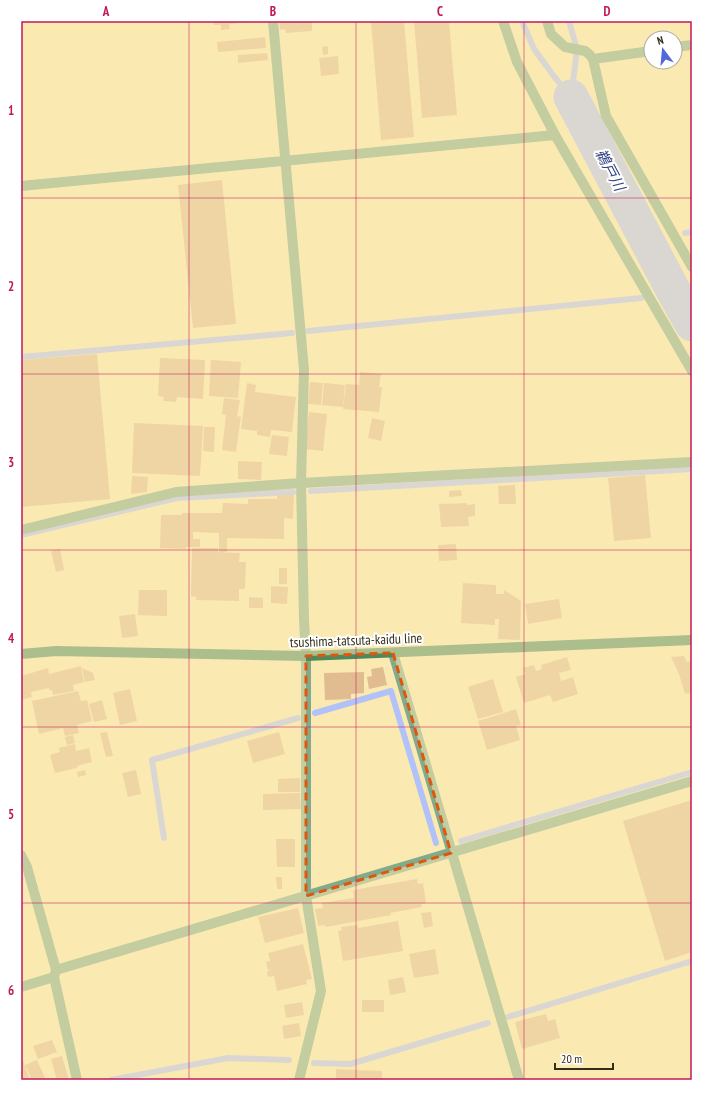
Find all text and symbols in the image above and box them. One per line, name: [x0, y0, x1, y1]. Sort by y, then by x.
text: A: [102, 3, 110, 20]
text: B: [270, 3, 276, 20]
text: C: [437, 3, 443, 20]
text: D: [604, 3, 611, 20]
north arrow: [643, 30, 683, 70]
text: N: [655, 33, 665, 48]
text: 1: [8, 102, 14, 119]
water label: 鵜戸川: [591, 145, 630, 196]
text: 2: [8, 278, 14, 295]
text: 3: [8, 454, 14, 471]
street label: tsushima-tatsuta-kaidu line: [290, 629, 423, 651]
text: 4: [8, 630, 15, 647]
text: 5: [8, 806, 14, 823]
text: 6: [8, 982, 14, 999]
scale bar: [555, 1045, 613, 1071]
text: 20 m: [561, 1051, 582, 1066]

